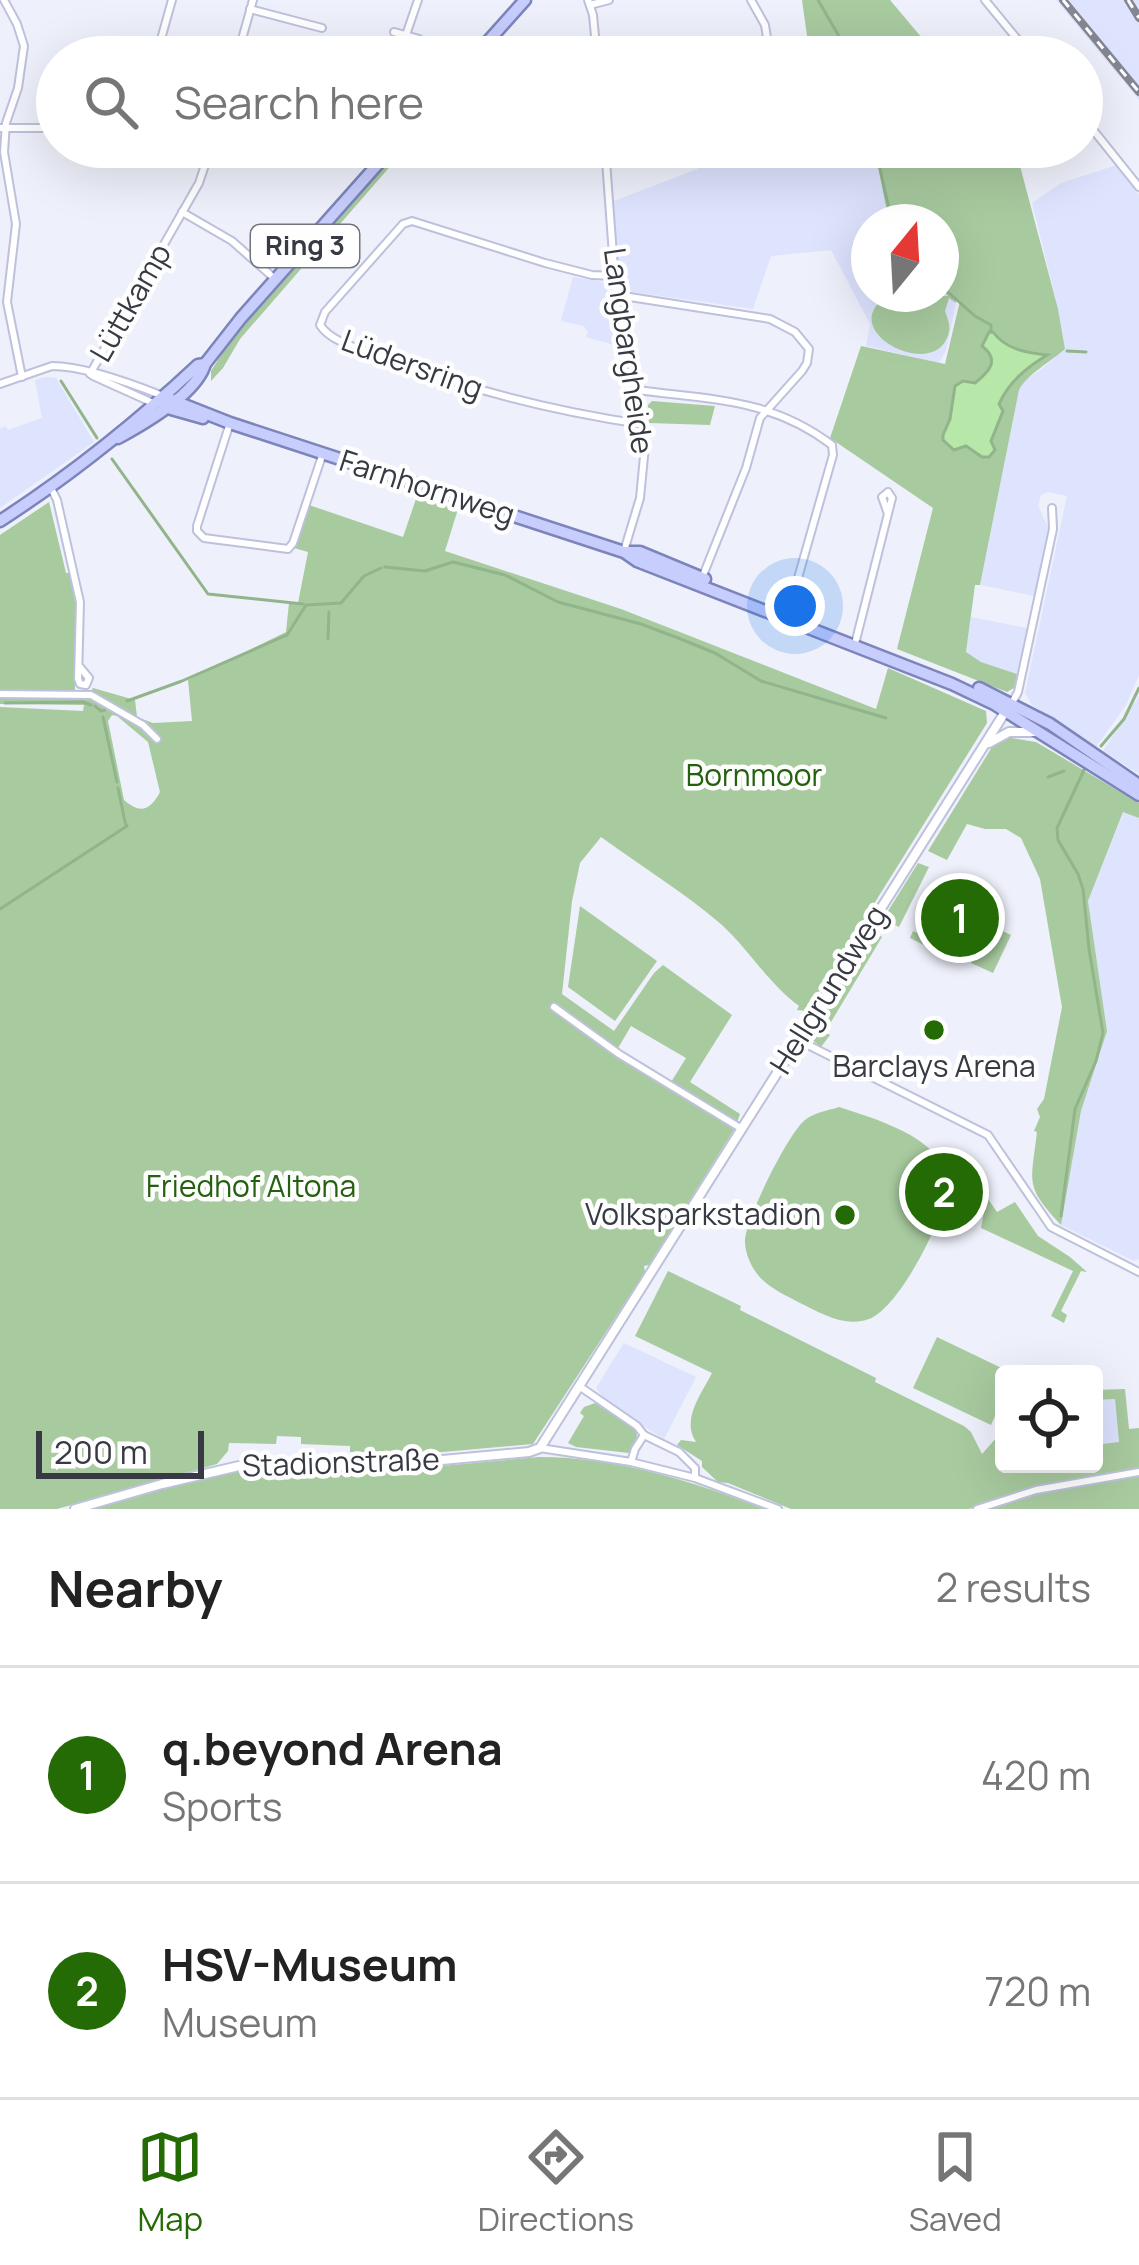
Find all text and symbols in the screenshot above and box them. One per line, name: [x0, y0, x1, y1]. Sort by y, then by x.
search box: [36, 36, 1103, 168]
icon: search: [78, 69, 144, 135]
text: Search here: [174, 71, 424, 133]
north arrow: [851, 204, 959, 312]
road number: Ring 3: [251, 225, 359, 267]
street label: Lüttkamp: [79, 236, 180, 369]
street label: Langbargheide: [595, 245, 664, 456]
street label: Lüdersring: [336, 319, 489, 408]
street label: Farnhornweg: [335, 439, 520, 534]
your location: [765, 576, 825, 636]
park label: Bornmoor: [686, 754, 822, 795]
pin: 1: [921, 873, 999, 963]
street label: Hellgrundweg: [760, 897, 896, 1081]
marker: Barclays Arena: [921, 1017, 947, 1043]
place label: Barclays Arena: [832, 1045, 1036, 1086]
pin: 2: [905, 1147, 983, 1237]
park label: Friedhof Altona: [146, 1165, 356, 1206]
place label: Volksparkstadion: [585, 1193, 821, 1234]
marker: Volksparkstadion: [832, 1202, 858, 1228]
map controls: [995, 1365, 1103, 1473]
button: locate: [995, 1365, 1103, 1473]
scale bar: [36, 1425, 204, 1478]
text: 200 m: [54, 1429, 148, 1474]
street label: Stadionstraße: [241, 1438, 440, 1485]
text: Nearby: [48, 1553, 223, 1622]
text: 2 results: [936, 1560, 1091, 1614]
text: q.beyond Arena: [162, 1717, 503, 1779]
text: 1: [78, 1748, 96, 1802]
text: 420 m: [981, 1748, 1091, 1802]
text: Sports: [162, 1779, 282, 1833]
text: HSV-Museum: [162, 1933, 458, 1995]
text: 2: [75, 1964, 99, 2018]
text: 720 m: [985, 1964, 1091, 2018]
text: Museum: [162, 1995, 317, 2049]
tab: Map: [137, 2124, 203, 2241]
tab: Directions: [478, 2124, 634, 2241]
tab: Saved: [909, 2124, 1002, 2241]

